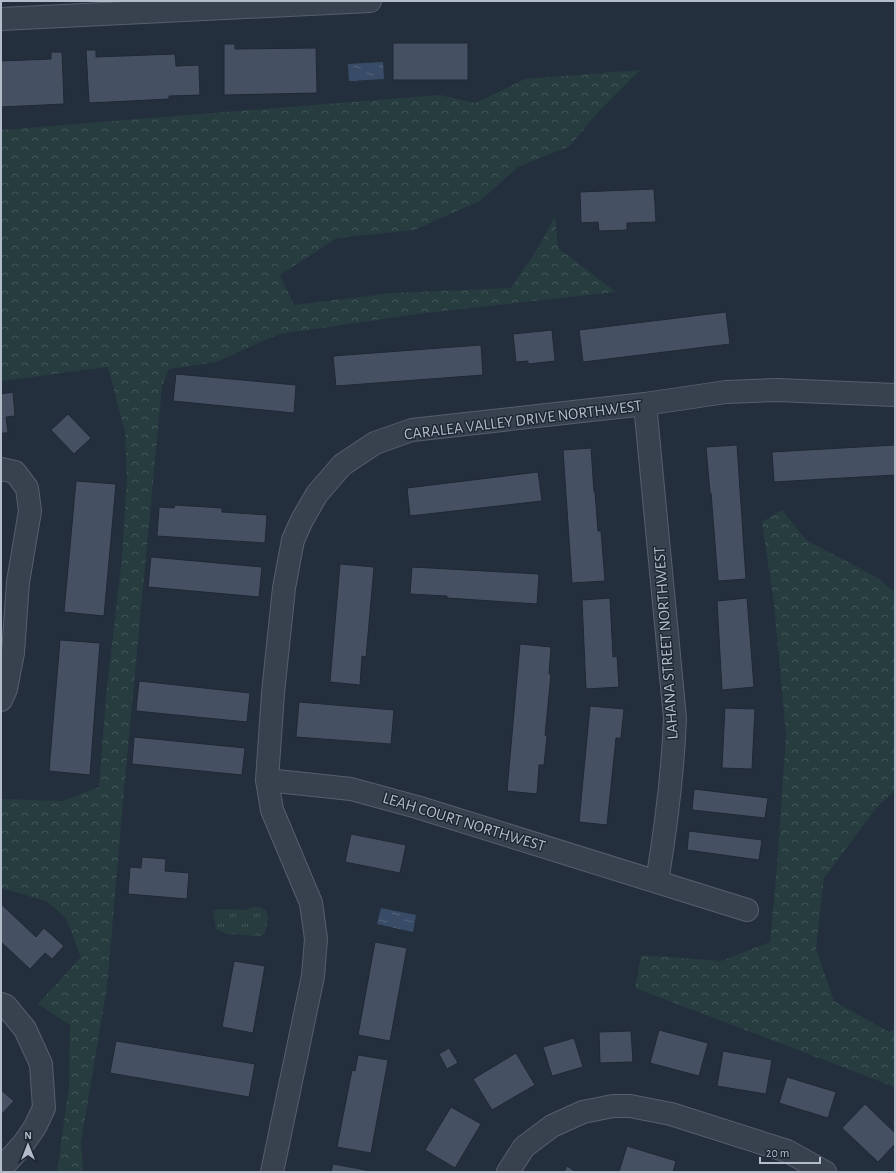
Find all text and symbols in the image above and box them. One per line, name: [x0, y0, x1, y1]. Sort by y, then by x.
street label: CARALEA VALLEY DRIVE NORTHWEST: [403, 397, 643, 443]
street label: LAHANA STREET NORTHWEST: [651, 546, 681, 740]
street label: LEAH COURT NORTHWEST: [381, 790, 547, 854]
north arrow: [8, 1125, 48, 1165]
text: N: [24, 1130, 32, 1141]
scale bar: [760, 1139, 820, 1165]
text: 20 m: [766, 1147, 789, 1159]

